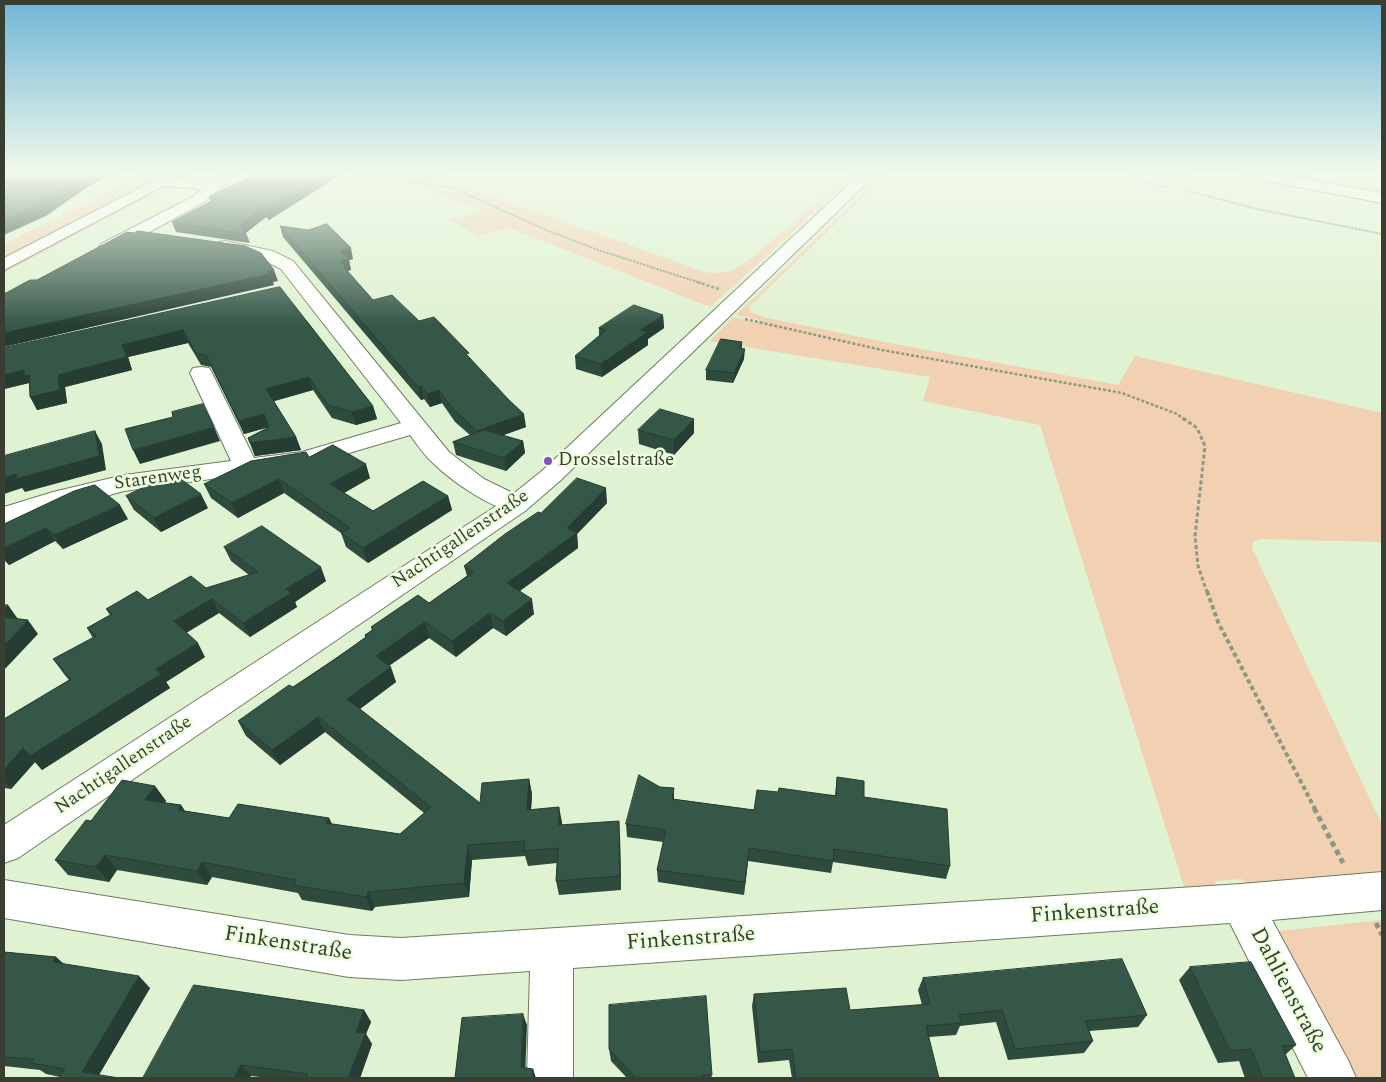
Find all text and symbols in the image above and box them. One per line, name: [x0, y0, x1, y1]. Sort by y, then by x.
place label: Drosselstraße: [558, 450, 674, 472]
marker: Drosselstraße: [542, 455, 554, 467]
street label: Starenweg: [113, 462, 203, 496]
street label: Nachtigallenstraße: [388, 486, 534, 594]
street label: Nachtigallenstraße: [51, 712, 197, 820]
street label: Finkenstraße: [1030, 895, 1160, 931]
street label: Finkenstraße: [222, 922, 354, 968]
street label: Finkenstraße: [626, 922, 756, 958]
street label: Dahlienstraße: [1243, 924, 1331, 1058]

